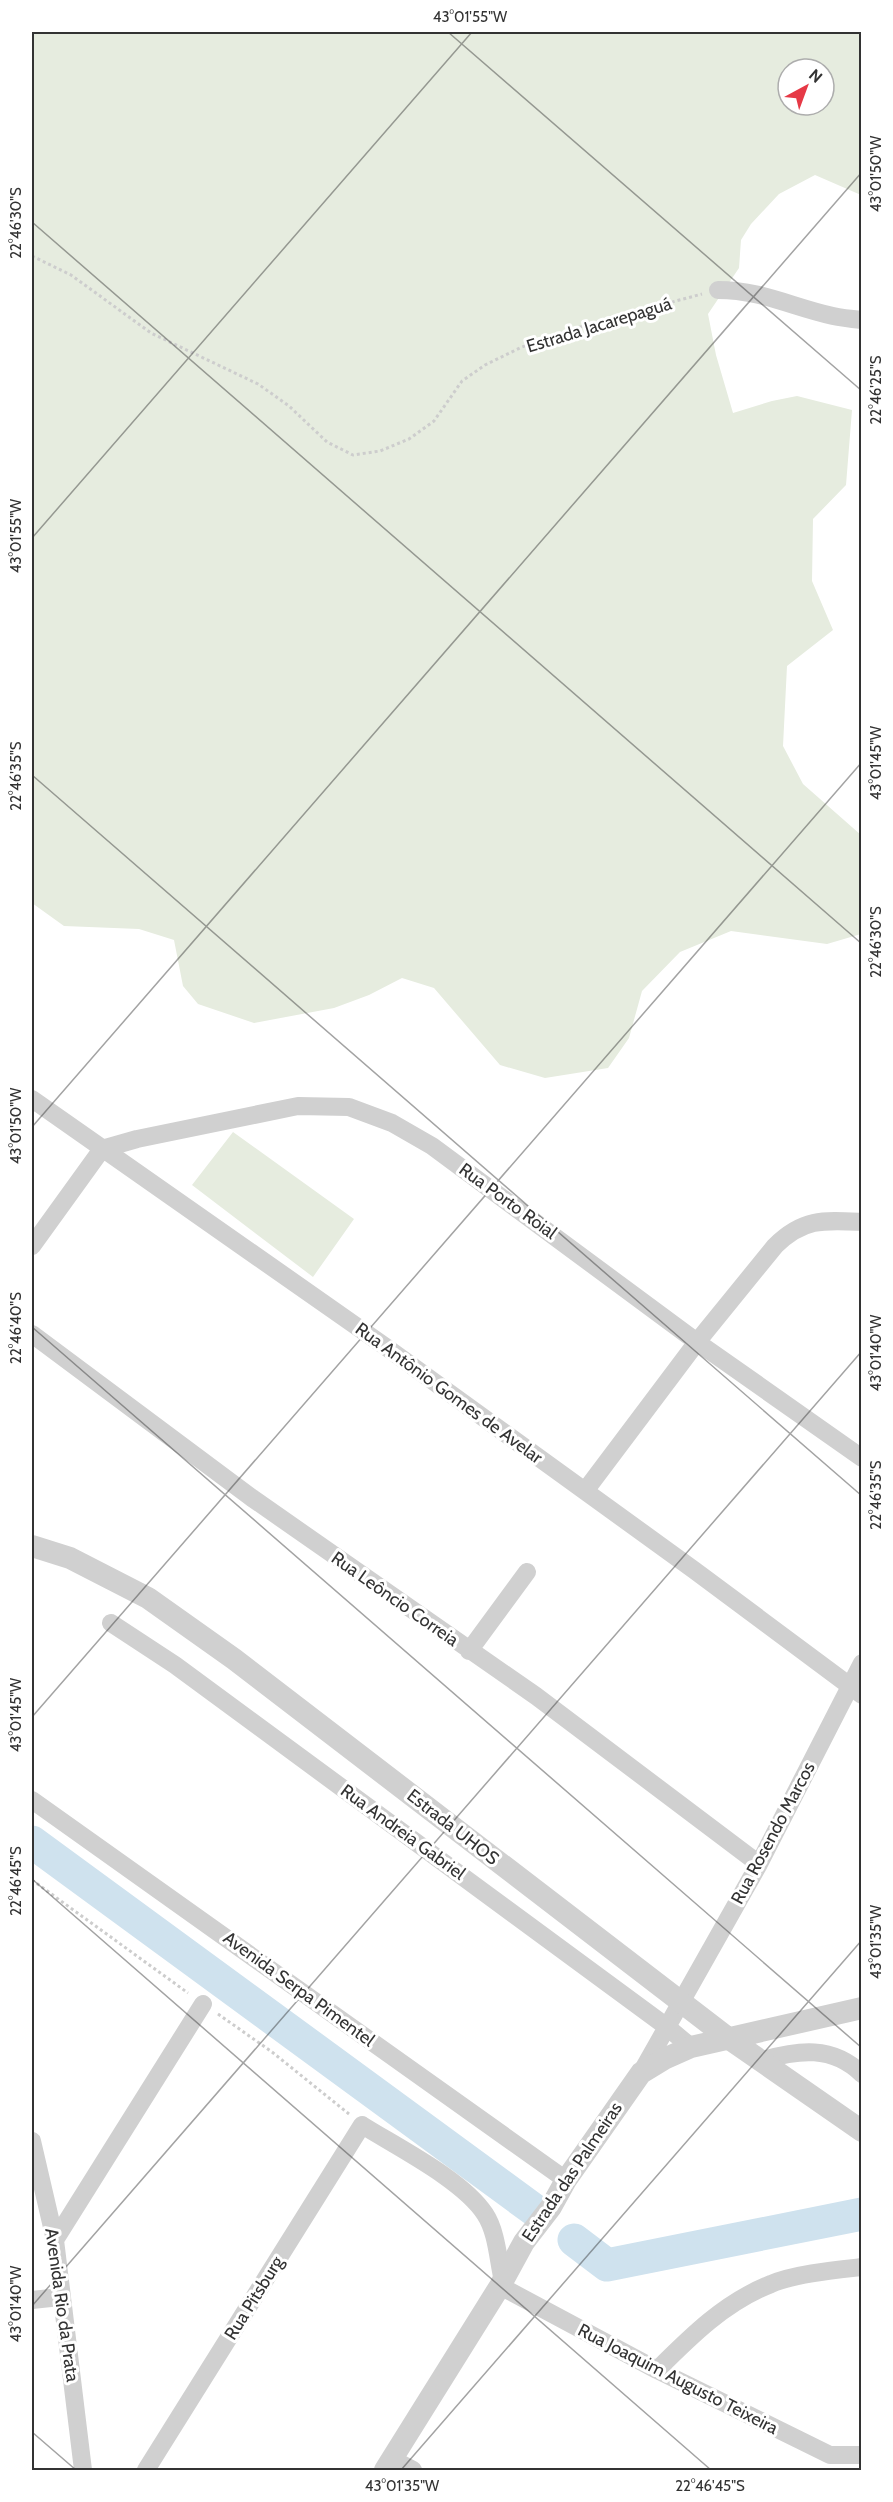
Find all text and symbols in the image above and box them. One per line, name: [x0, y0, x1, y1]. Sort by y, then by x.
text: 43°01'55"W: [433, 8, 508, 26]
north arrow: [776, 57, 836, 117]
text: N: [805, 65, 826, 87]
text: 43°01'50"W: [867, 135, 885, 212]
text: 22°46'30"S: [7, 187, 25, 259]
street label: Estrada Jacarepaguá: [524, 292, 675, 358]
text: 22°46'25"S: [867, 355, 885, 425]
text: 43°01'55"W: [7, 498, 25, 573]
text: 43°01'45"W: [867, 725, 885, 800]
text: 22°46'35"S: [7, 741, 25, 811]
text: 22°46'30"S: [867, 906, 885, 978]
text: 43°01'50"W: [7, 1087, 25, 1164]
street label: Rua Porto Roial: [455, 1158, 562, 1244]
text: 22°46'40"S: [7, 1292, 25, 1364]
text: 43°01'40"W: [867, 1314, 885, 1391]
street label: Rua Antônio Gomes de Avelar: [351, 1318, 547, 1469]
text: 22°46'35"S: [867, 1460, 885, 1530]
street label: Rua Leôncio Correia: [327, 1547, 463, 1651]
text: 43°01'45"W: [7, 1677, 25, 1752]
street label: Rua Rosendo Marcos: [726, 1758, 820, 1908]
street label: Rua Andreia Gabriel: [336, 1779, 470, 1885]
street label: Estrada UHOS: [403, 1784, 503, 1870]
text: 22°46'45"S: [7, 1846, 25, 1916]
text: 43°01'35"W: [867, 1904, 885, 1979]
street label: Avenida Serpa Pimentel: [219, 1927, 379, 2052]
street label: Estrada das Palmeiras: [517, 2098, 627, 2246]
street label: Avenida Rio da Prata: [40, 2227, 84, 2384]
street label: Rua Pitsburg: [220, 2251, 289, 2344]
text: 43°01'40"W: [7, 2265, 25, 2342]
street label: Rua Joaquim Augusto Teixeira: [574, 2319, 782, 2439]
text: 43°01'35"W: [365, 2477, 440, 2495]
text: 22°46'45"S: [675, 2477, 745, 2495]

